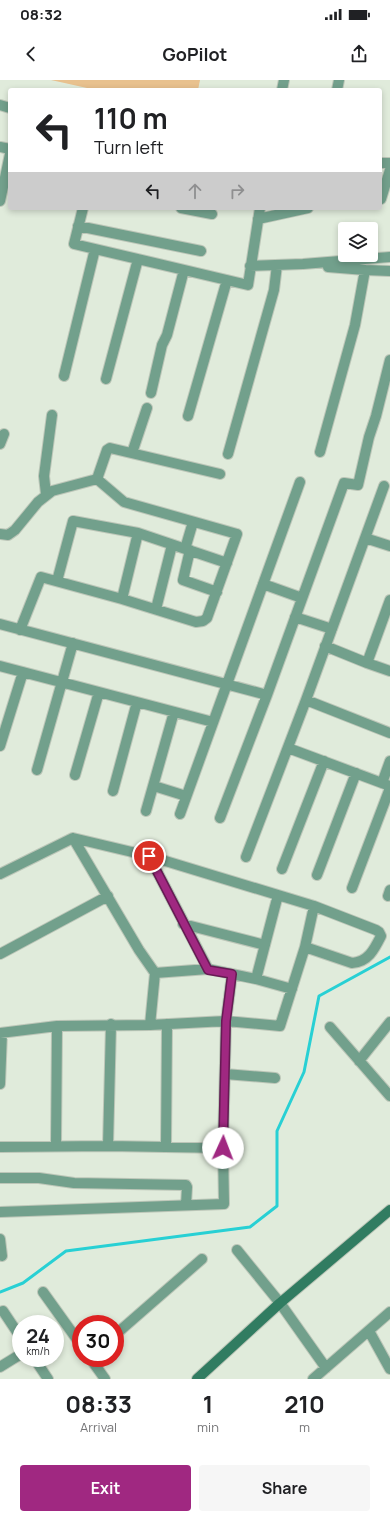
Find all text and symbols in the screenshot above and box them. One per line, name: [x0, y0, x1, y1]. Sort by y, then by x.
text: 08:32: [20, 4, 62, 25]
text: GoPilot: [163, 42, 227, 66]
icon: back: [20, 43, 42, 65]
icon: share: [348, 43, 370, 65]
text: 110 m: [94, 99, 168, 137]
icon: left: [28, 104, 80, 156]
text: Turn left: [94, 135, 164, 159]
icon: left: [142, 180, 164, 202]
icon: ahead: [184, 180, 206, 202]
icon: right: [226, 180, 248, 202]
map controls: [338, 222, 378, 262]
button: layers: [338, 222, 378, 262]
pin: [132, 839, 166, 873]
icon: arrive: [138, 845, 160, 867]
position arrow: [202, 1127, 244, 1169]
speed limit sign: 30: [72, 1315, 124, 1367]
text: 24: [26, 1322, 50, 1349]
text: km/h: [26, 1344, 50, 1358]
text: 08:33: [65, 1387, 132, 1420]
text: 1: [203, 1387, 213, 1420]
text: 210: [284, 1387, 325, 1420]
text: Arrival: [80, 1418, 117, 1436]
text: min: [197, 1418, 219, 1436]
text: m: [299, 1418, 310, 1436]
button: Exit: [20, 1465, 191, 1511]
button: Share: [199, 1465, 370, 1511]

